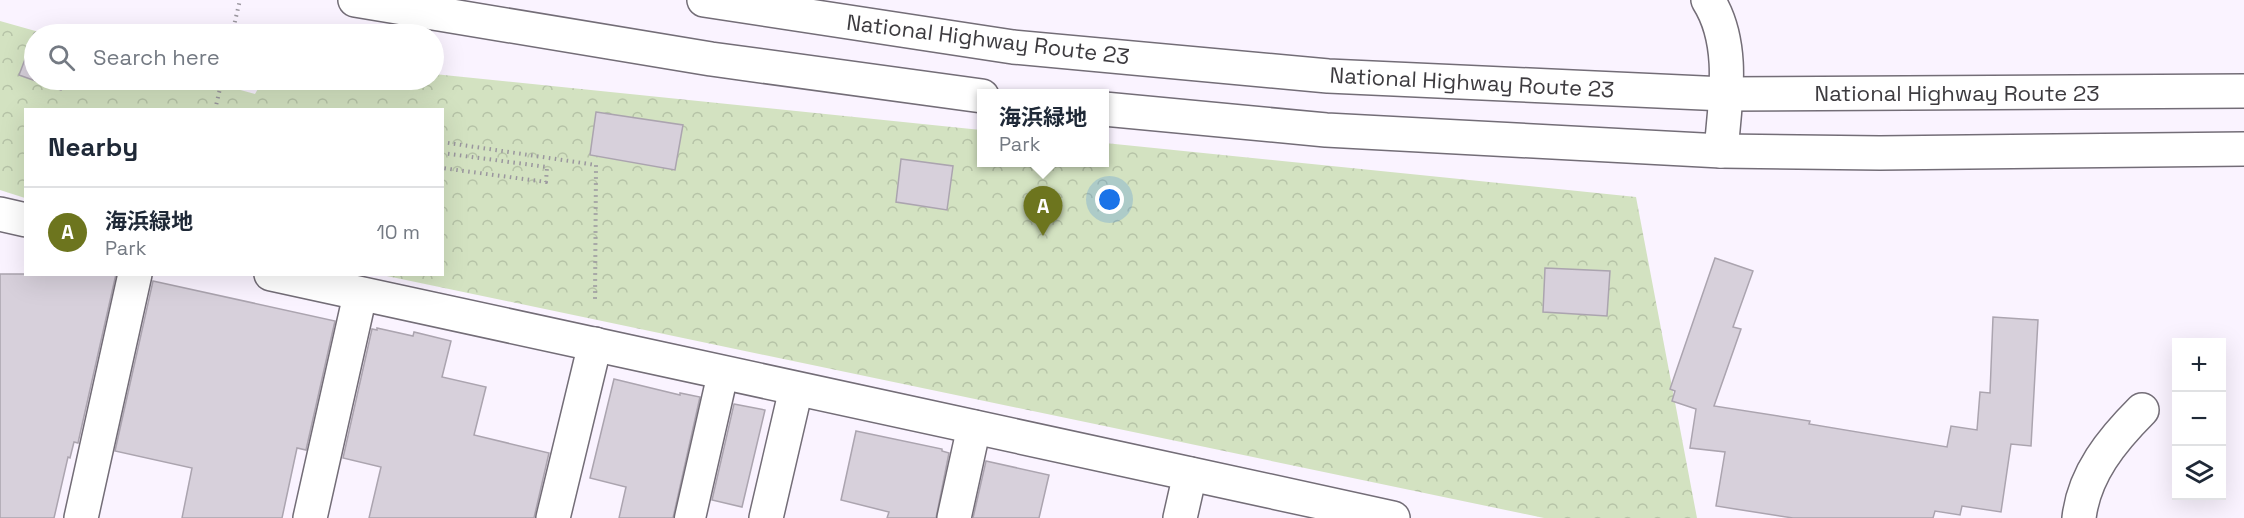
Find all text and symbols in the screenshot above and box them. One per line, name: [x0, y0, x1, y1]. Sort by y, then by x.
street label: National Highway Route 23: [845, 8, 1131, 70]
search box: [24, 24, 444, 90]
icon: search: [45, 41, 78, 74]
text: Search here: [93, 43, 220, 71]
street label: National Highway Route 23: [1329, 61, 1615, 103]
street label: National Highway Route 23: [1815, 79, 2099, 107]
popup: [977, 89, 1109, 167]
text: 海浜緑地: [999, 103, 1087, 131]
text: Nearby: [48, 130, 138, 164]
text: Park: [999, 131, 1041, 157]
your location: [1095, 185, 1124, 214]
pin: A: [1024, 186, 1062, 236]
text: 海浜緑地: [105, 207, 193, 235]
text: A: [61, 219, 74, 245]
text: 10 m: [376, 219, 420, 245]
text: Park: [105, 235, 147, 261]
map controls: [2172, 338, 2226, 500]
button: +: [2172, 338, 2226, 392]
button: −: [2172, 392, 2226, 446]
button: layers: [2172, 446, 2226, 500]

